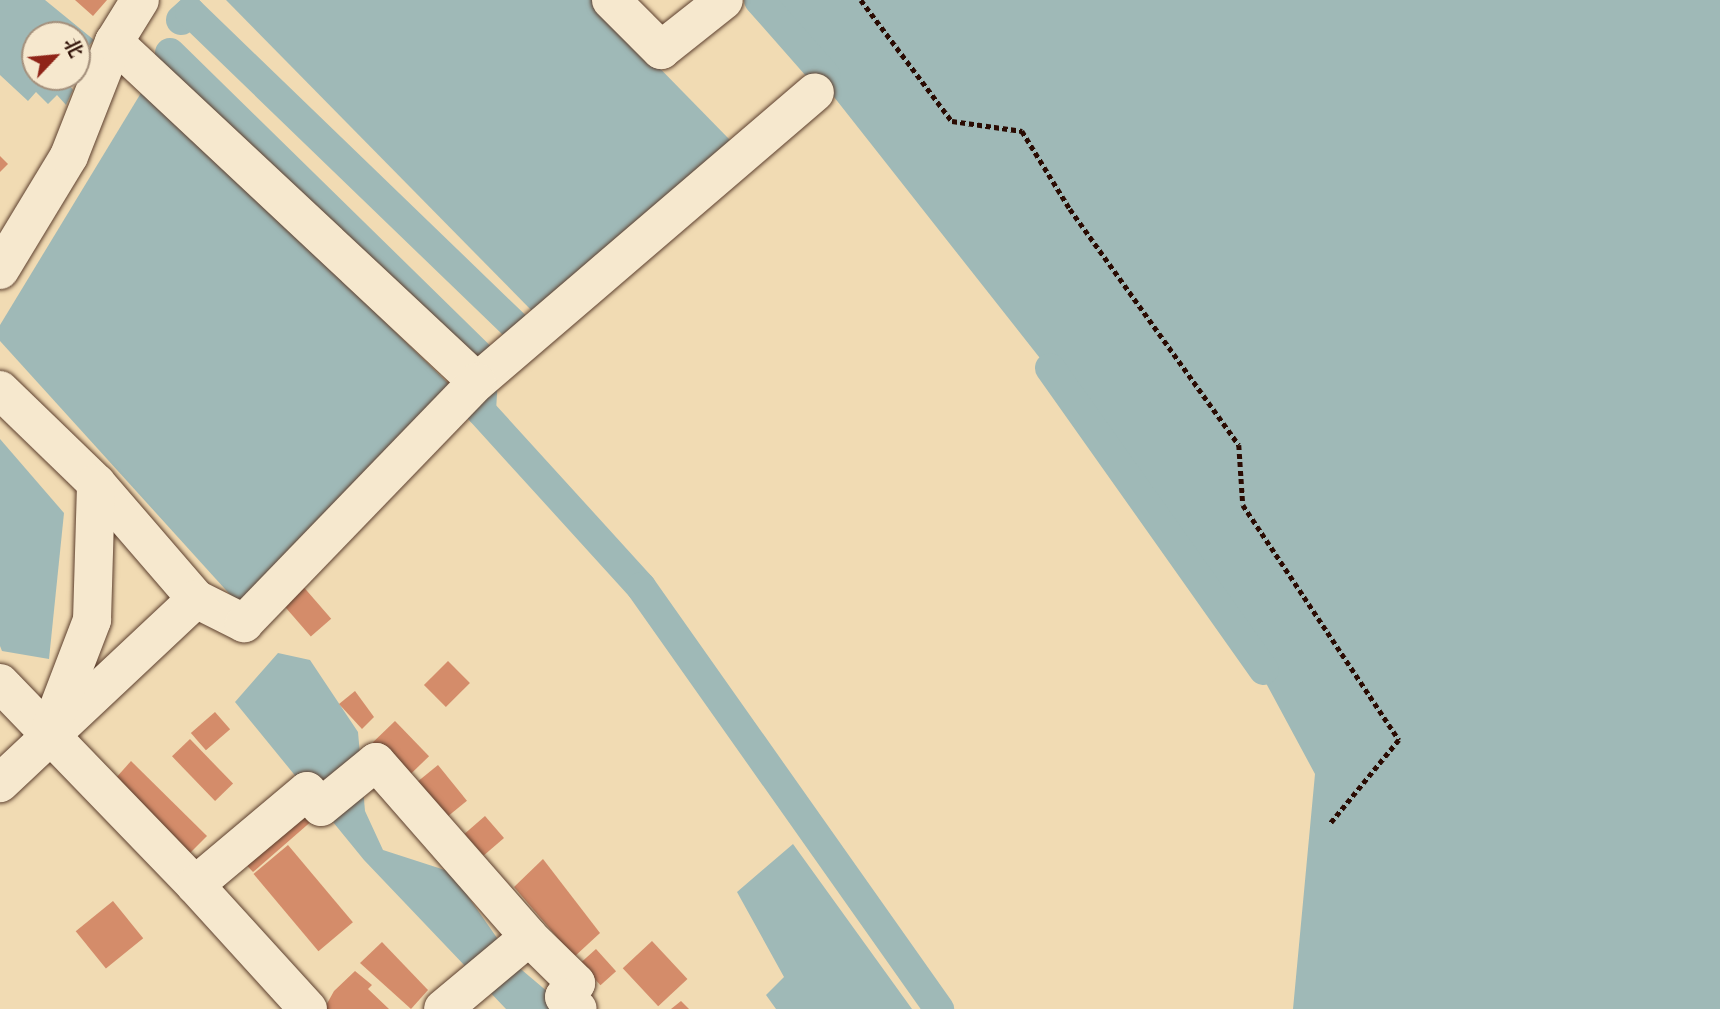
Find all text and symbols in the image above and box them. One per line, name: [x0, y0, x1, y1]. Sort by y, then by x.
north arrow: [21, 21, 91, 91]
text: 北: [58, 34, 88, 61]

